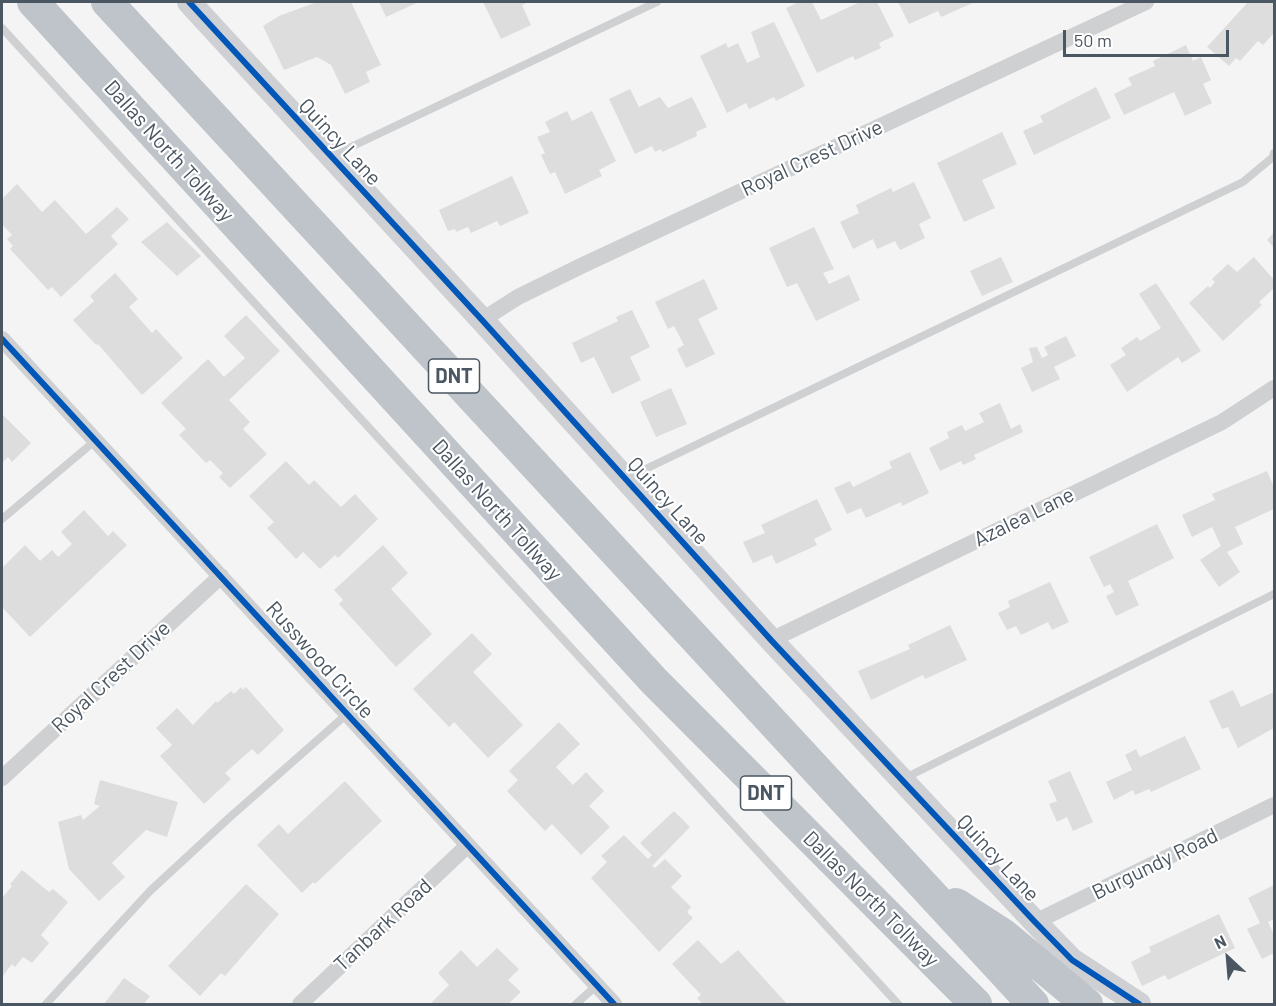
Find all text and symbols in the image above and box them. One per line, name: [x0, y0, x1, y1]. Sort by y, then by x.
scale bar: [1066, 18, 1232, 56]
text: 50 m: [1074, 29, 1112, 51]
street label: Dallas North Tollway: [99, 75, 239, 227]
street label: Quincy Lane: [293, 93, 387, 191]
street label: Royal Crest Drive: [737, 114, 887, 202]
road number: DNT: [428, 359, 480, 393]
street label: Dallas North Tollway: [427, 434, 567, 586]
street label: Quincy Lane: [622, 452, 714, 550]
street label: Azalea Lane: [970, 482, 1078, 552]
street label: Russwood Circle: [261, 596, 379, 724]
street label: Royal Crest Drive: [46, 616, 176, 738]
road number: DNT: [740, 776, 792, 810]
street label: Quincy Lane: [951, 809, 1045, 907]
street label: Burgundy Road: [1088, 823, 1222, 905]
street label: Dallas North Tollway: [798, 826, 944, 972]
street label: Tanbark Road: [329, 873, 437, 977]
north arrow: [1198, 928, 1258, 988]
text: N: [1211, 931, 1229, 952]

